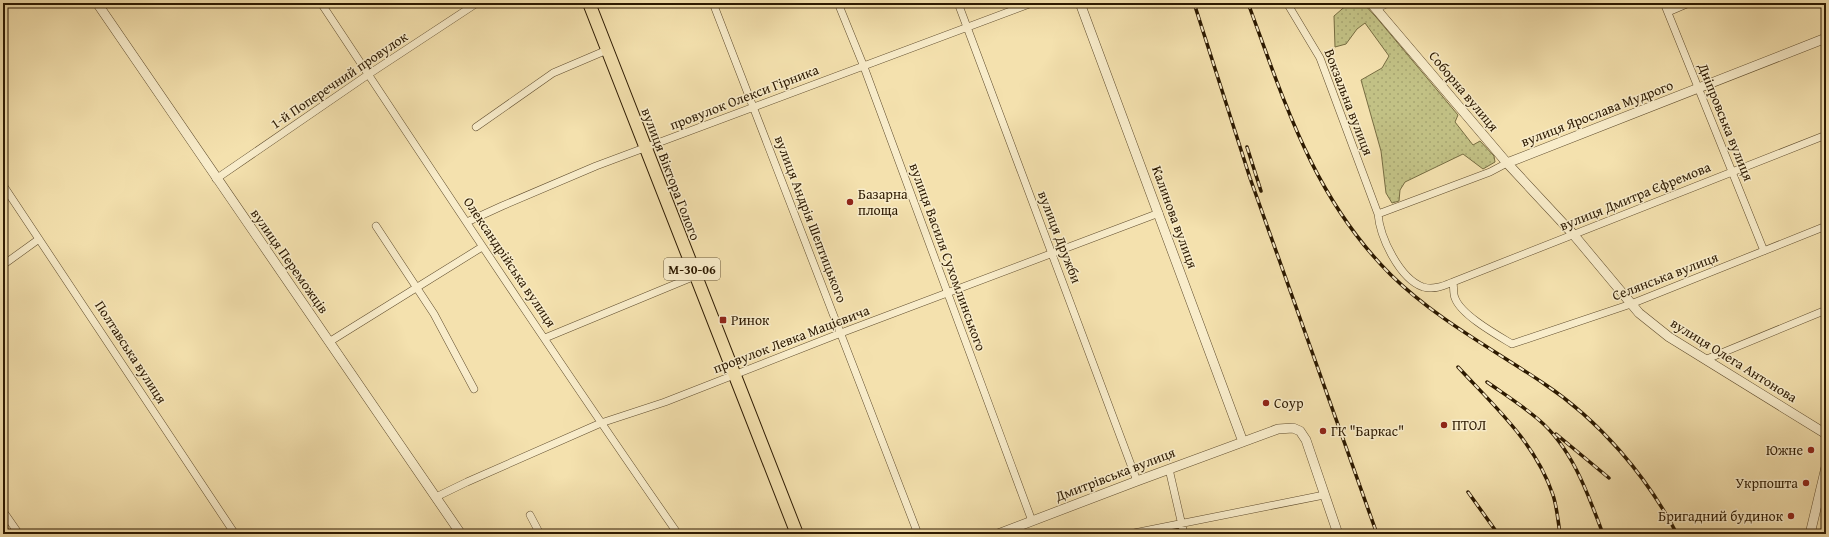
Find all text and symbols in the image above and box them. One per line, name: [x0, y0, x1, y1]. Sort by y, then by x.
street label: 1-й Поперечний провулок: [266, 26, 412, 134]
street label: Вокзальна вулиця: [1320, 46, 1378, 158]
street label: Соборна вулиця: [1424, 46, 1504, 136]
street label: провулок Олекси Гірника: [667, 59, 822, 135]
street label: Дніпровська вулиця: [1693, 59, 1759, 184]
street label: вулиця Ярослава Мудрого: [1518, 75, 1676, 151]
street label: вулиця Віктора Голого: [637, 105, 705, 243]
street label: вулиця Андрія Шептицького: [770, 133, 852, 305]
street label: вулиця Дмитра Єфремова: [1556, 156, 1714, 235]
street label: вулиця Василя Сухомлинського: [905, 160, 991, 354]
street label: Калинова вулиця: [1147, 163, 1203, 271]
place label: Базарна площа: [858, 184, 908, 220]
street label: вулиця Дружби: [1033, 188, 1087, 286]
street label: Олександрійська вулиця: [459, 193, 561, 331]
marker: Базарна площа: [845, 197, 855, 207]
street label: вулиця Переможців: [246, 204, 334, 318]
street label: Селянська вулиця: [1609, 247, 1721, 305]
road number: М-30-06: [664, 258, 720, 280]
street label: Полтавська вулиця: [90, 297, 172, 407]
street label: провулок Левка Мацієвича: [710, 300, 872, 378]
place label: Ринок: [731, 310, 770, 330]
street label: вулиця Олега Антонова: [1667, 313, 1801, 407]
marker: Ринок: [718, 315, 728, 325]
place label: Соур: [1274, 393, 1304, 413]
marker: Соур: [1261, 398, 1271, 408]
place label: ПТОЛ: [1452, 415, 1486, 435]
marker: ПТОЛ: [1439, 420, 1449, 430]
place label: ГК "Баркас": [1331, 421, 1404, 441]
marker: ГК "Баркас": [1318, 426, 1328, 436]
place label: Южне: [1766, 440, 1803, 460]
street label: Дмитрівська вулиця: [1051, 442, 1178, 507]
marker: Южне: [1806, 445, 1816, 455]
place label: Укрпошта: [1736, 473, 1798, 493]
marker: Укрпошта: [1801, 478, 1811, 488]
place label: Бригадний будинок: [1658, 506, 1784, 526]
marker: Бригадний будинок: [1786, 511, 1796, 521]

